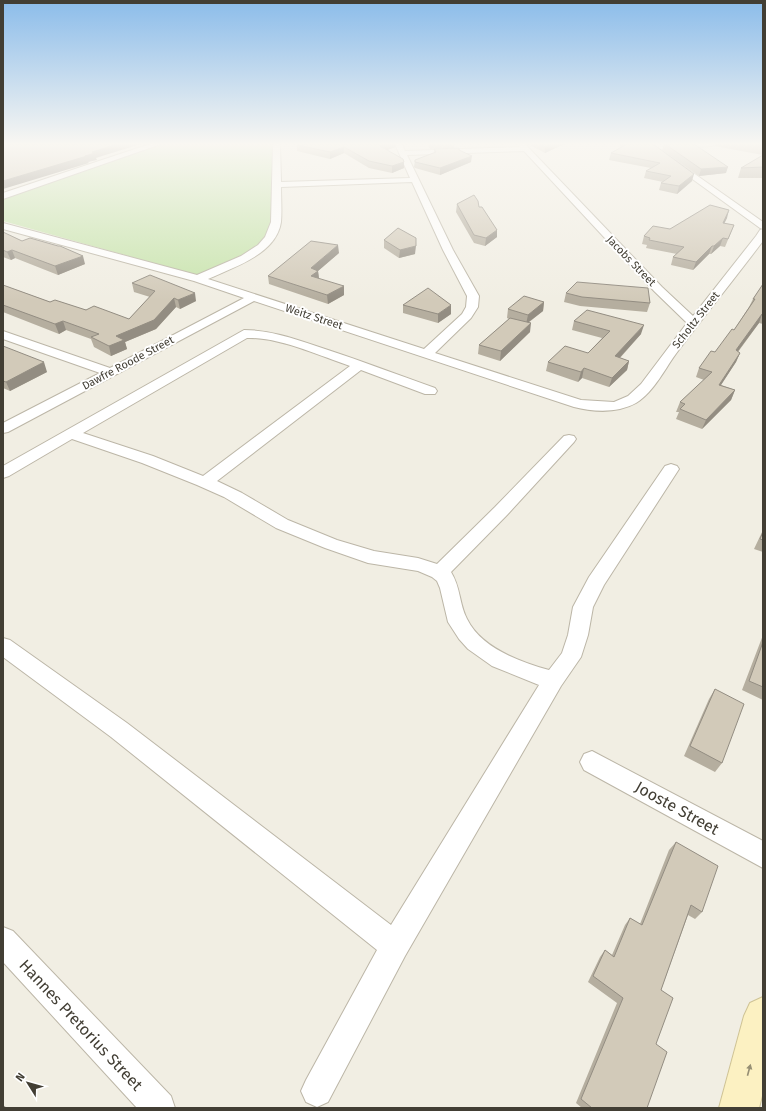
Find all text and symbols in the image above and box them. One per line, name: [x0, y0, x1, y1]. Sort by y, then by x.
street label: Jacobs Street: [604, 233, 658, 289]
street label: Scholtz Street: [670, 289, 722, 351]
street label: Weitz Street: [284, 302, 344, 332]
street label: Dawfre Roode Street: [80, 333, 176, 393]
street label: Jooste Street: [632, 777, 722, 839]
street label: Hannes Pretorius Street: [15, 956, 147, 1095]
north arrow: [8, 1063, 48, 1103]
one-way arrow: [746, 1064, 752, 1076]
text: N: [13, 1070, 28, 1084]

